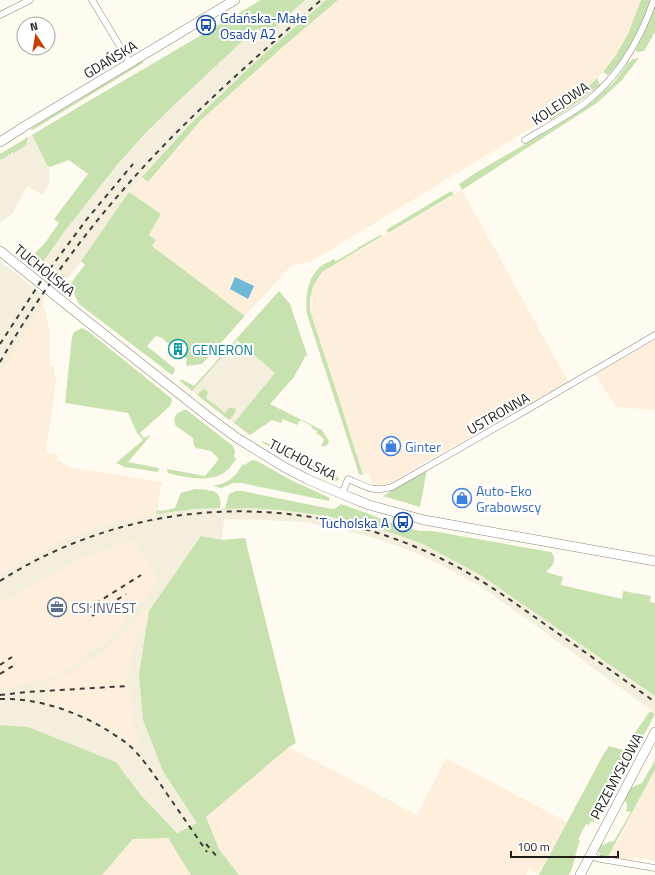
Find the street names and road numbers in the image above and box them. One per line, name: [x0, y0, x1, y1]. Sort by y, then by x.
street label: GDAŃSKA: [79, 34, 141, 83]
street label: KOLEJOWA: [527, 76, 593, 130]
street label: TUCHOLSKA: [10, 239, 81, 302]
street label: USTRONNA: [463, 386, 534, 439]
street label: TUCHOLSKA: [266, 433, 341, 485]
street label: PRZEMYSŁOWA: [584, 729, 648, 823]

